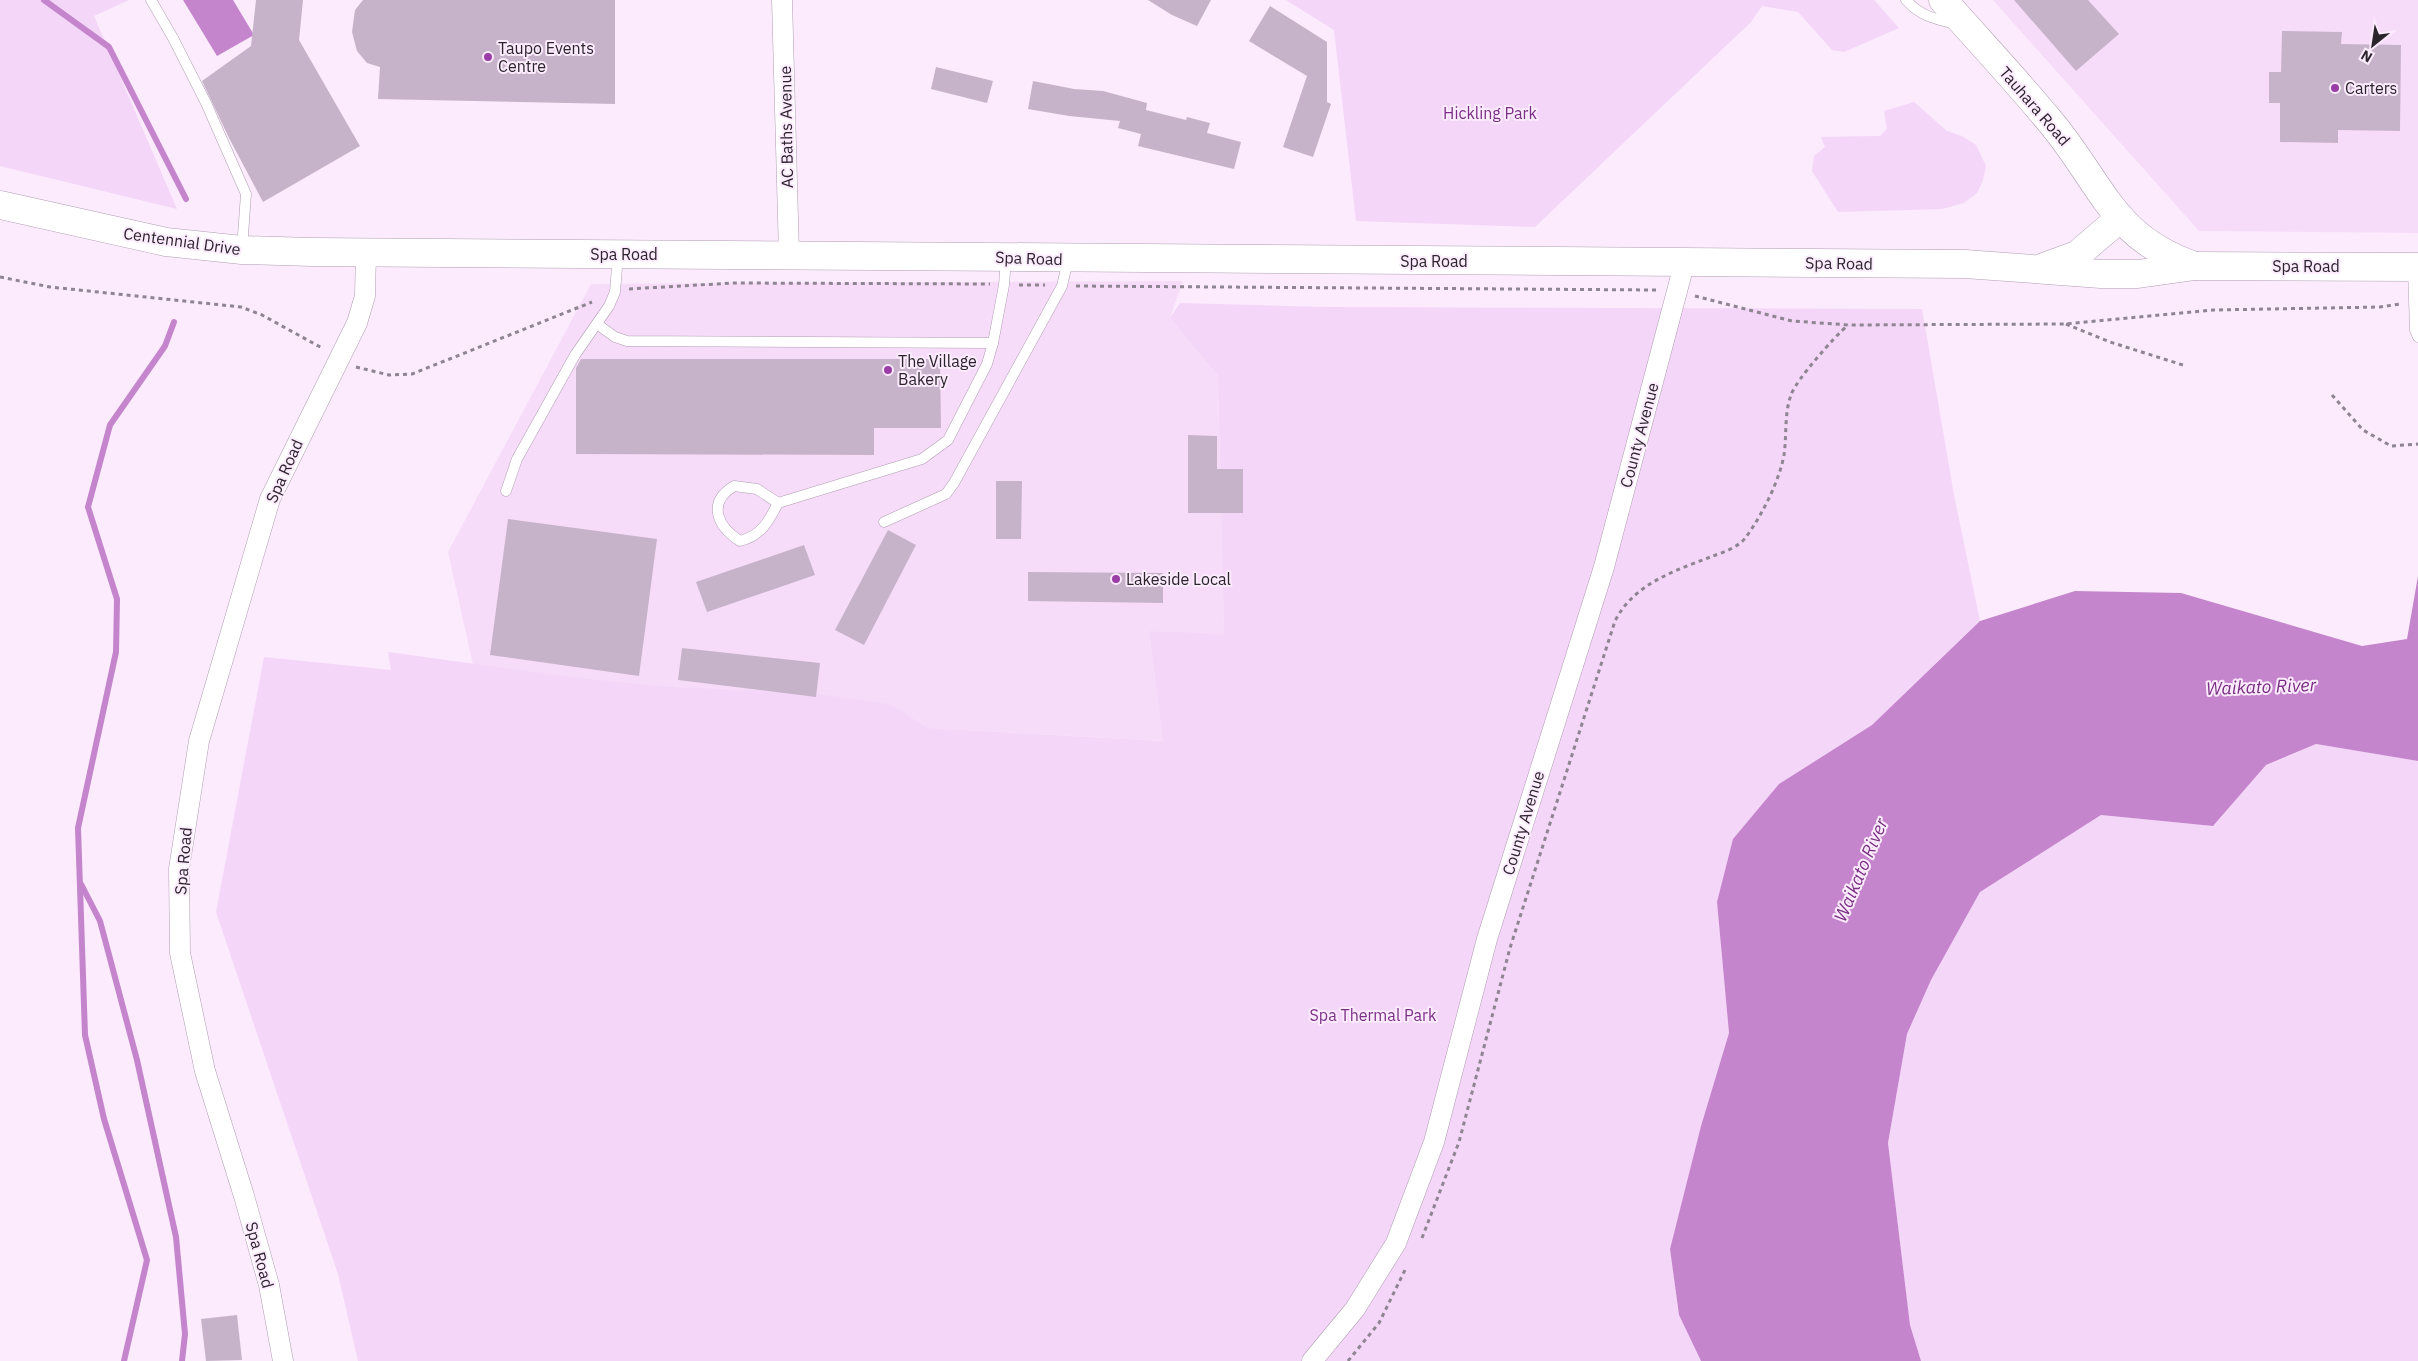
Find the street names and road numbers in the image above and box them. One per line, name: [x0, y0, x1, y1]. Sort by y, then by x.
street label: Tauhara Road: [1995, 62, 2075, 150]
street label: AC Baths Avenue: [775, 65, 797, 188]
street label: Centennial Drive: [122, 223, 242, 259]
street label: Spa Road: [590, 244, 658, 264]
street label: Spa Road: [995, 247, 1063, 269]
street label: Spa Road: [1400, 251, 1468, 271]
street label: Spa Road: [1805, 252, 1873, 274]
street label: Spa Road: [2272, 256, 2340, 276]
street label: County Avenue: [1615, 380, 1663, 490]
street label: Spa Road: [261, 436, 307, 506]
street label: County Avenue: [1498, 768, 1548, 878]
street label: Spa Road: [170, 826, 196, 896]
street label: Spa Road: [242, 1220, 278, 1290]

